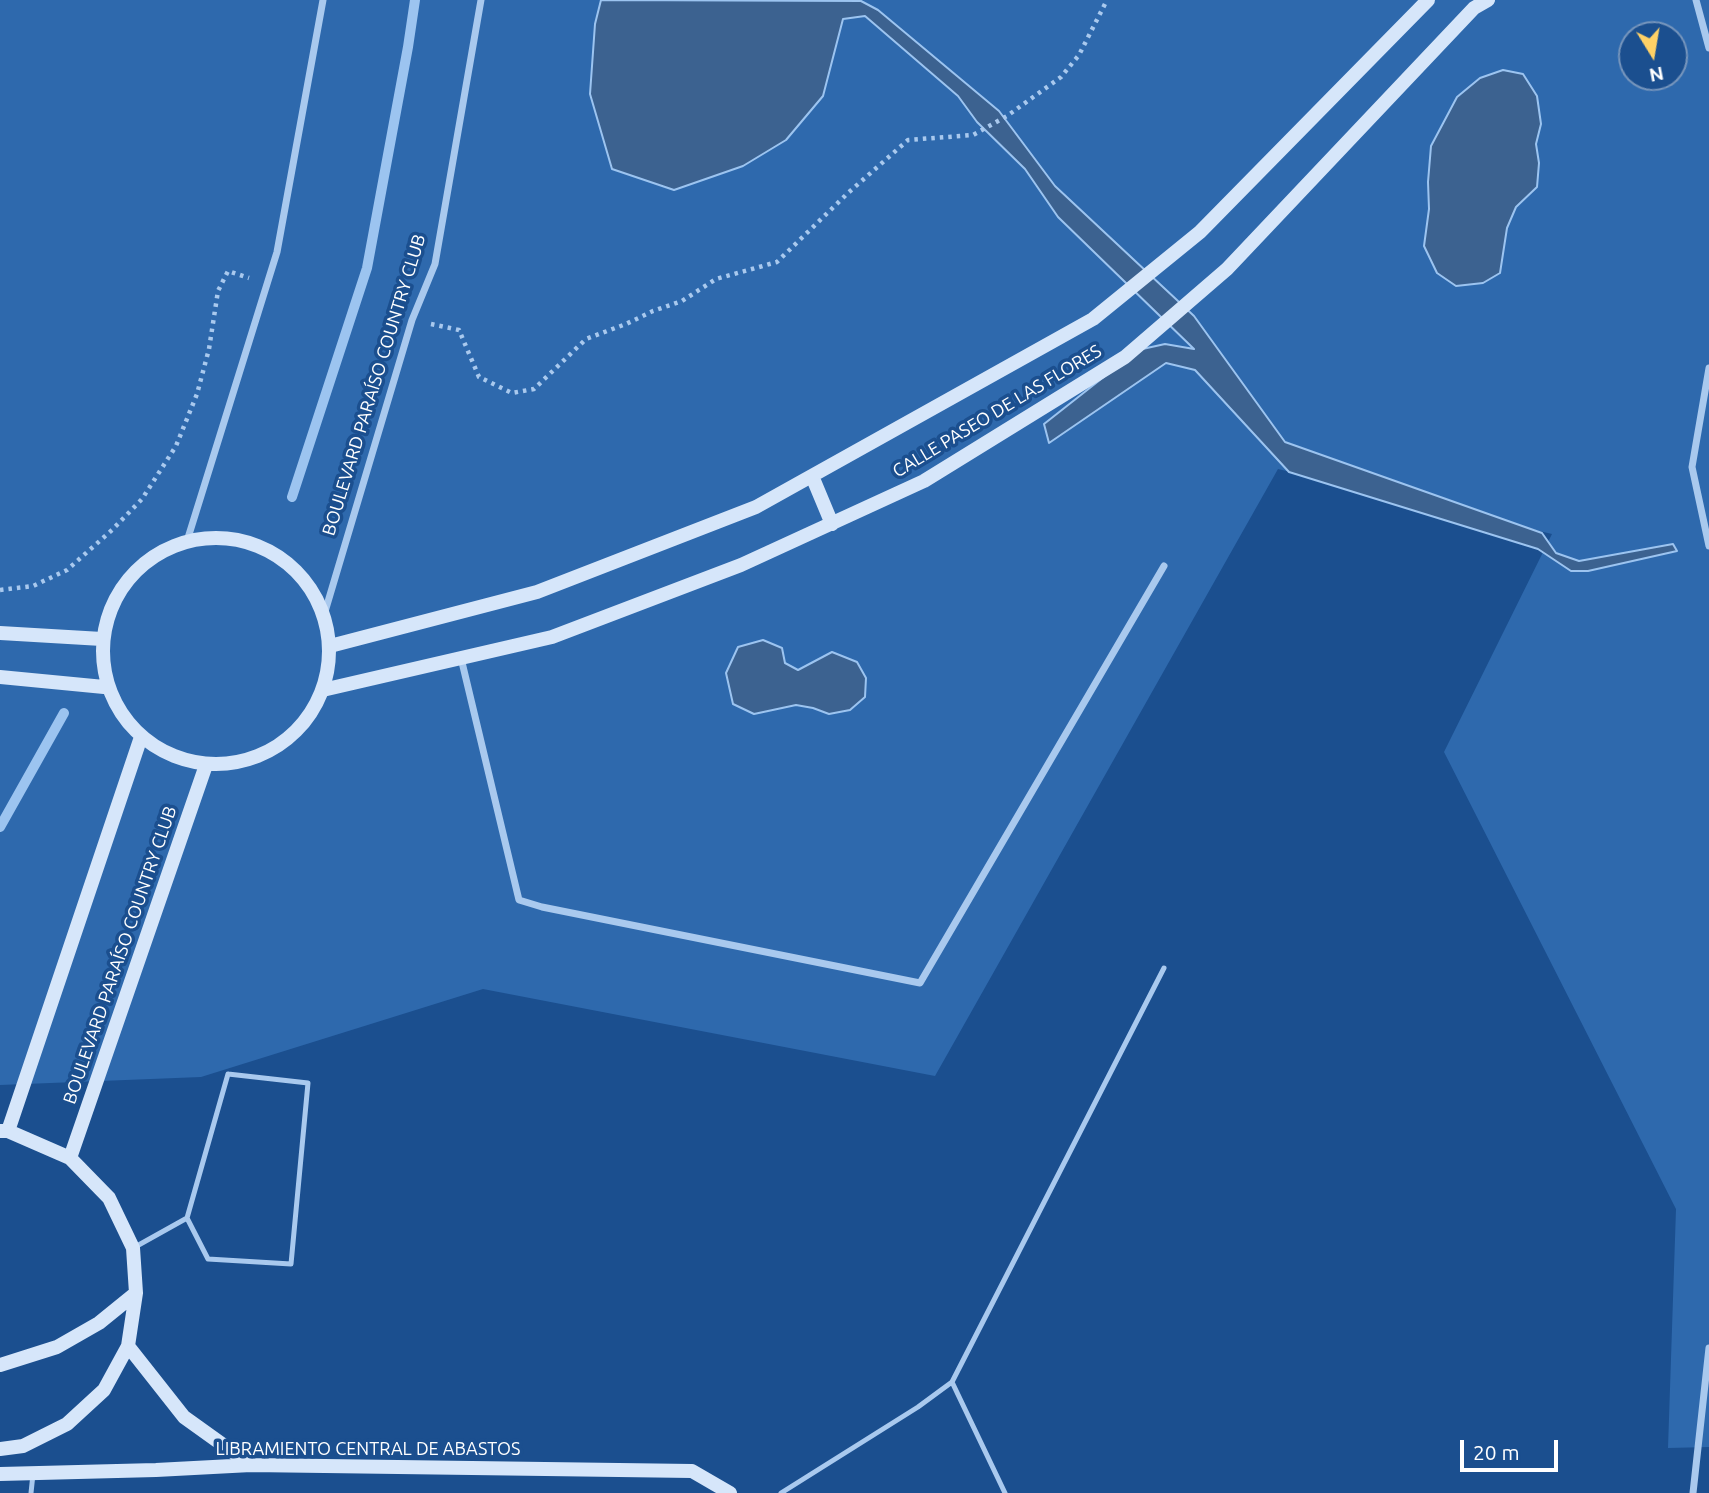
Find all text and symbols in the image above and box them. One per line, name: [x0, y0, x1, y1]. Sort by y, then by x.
north arrow: [1618, 21, 1688, 91]
text: N: [1648, 62, 1666, 87]
street label: BOULEVARD PARAÍSO COUNTRY CLUB: [318, 232, 430, 538]
street label: CALLE PASEO DE LAS FLORES: [889, 340, 1105, 482]
street label: BOULEVARD PARAÍSO COUNTRY CLUB: [59, 803, 181, 1107]
scale bar: [1464, 1426, 1562, 1470]
street label: LIBRAMIENTO CENTRAL DE ABASTOS: [216, 1438, 520, 1460]
text: 20 m: [1473, 1440, 1520, 1464]

